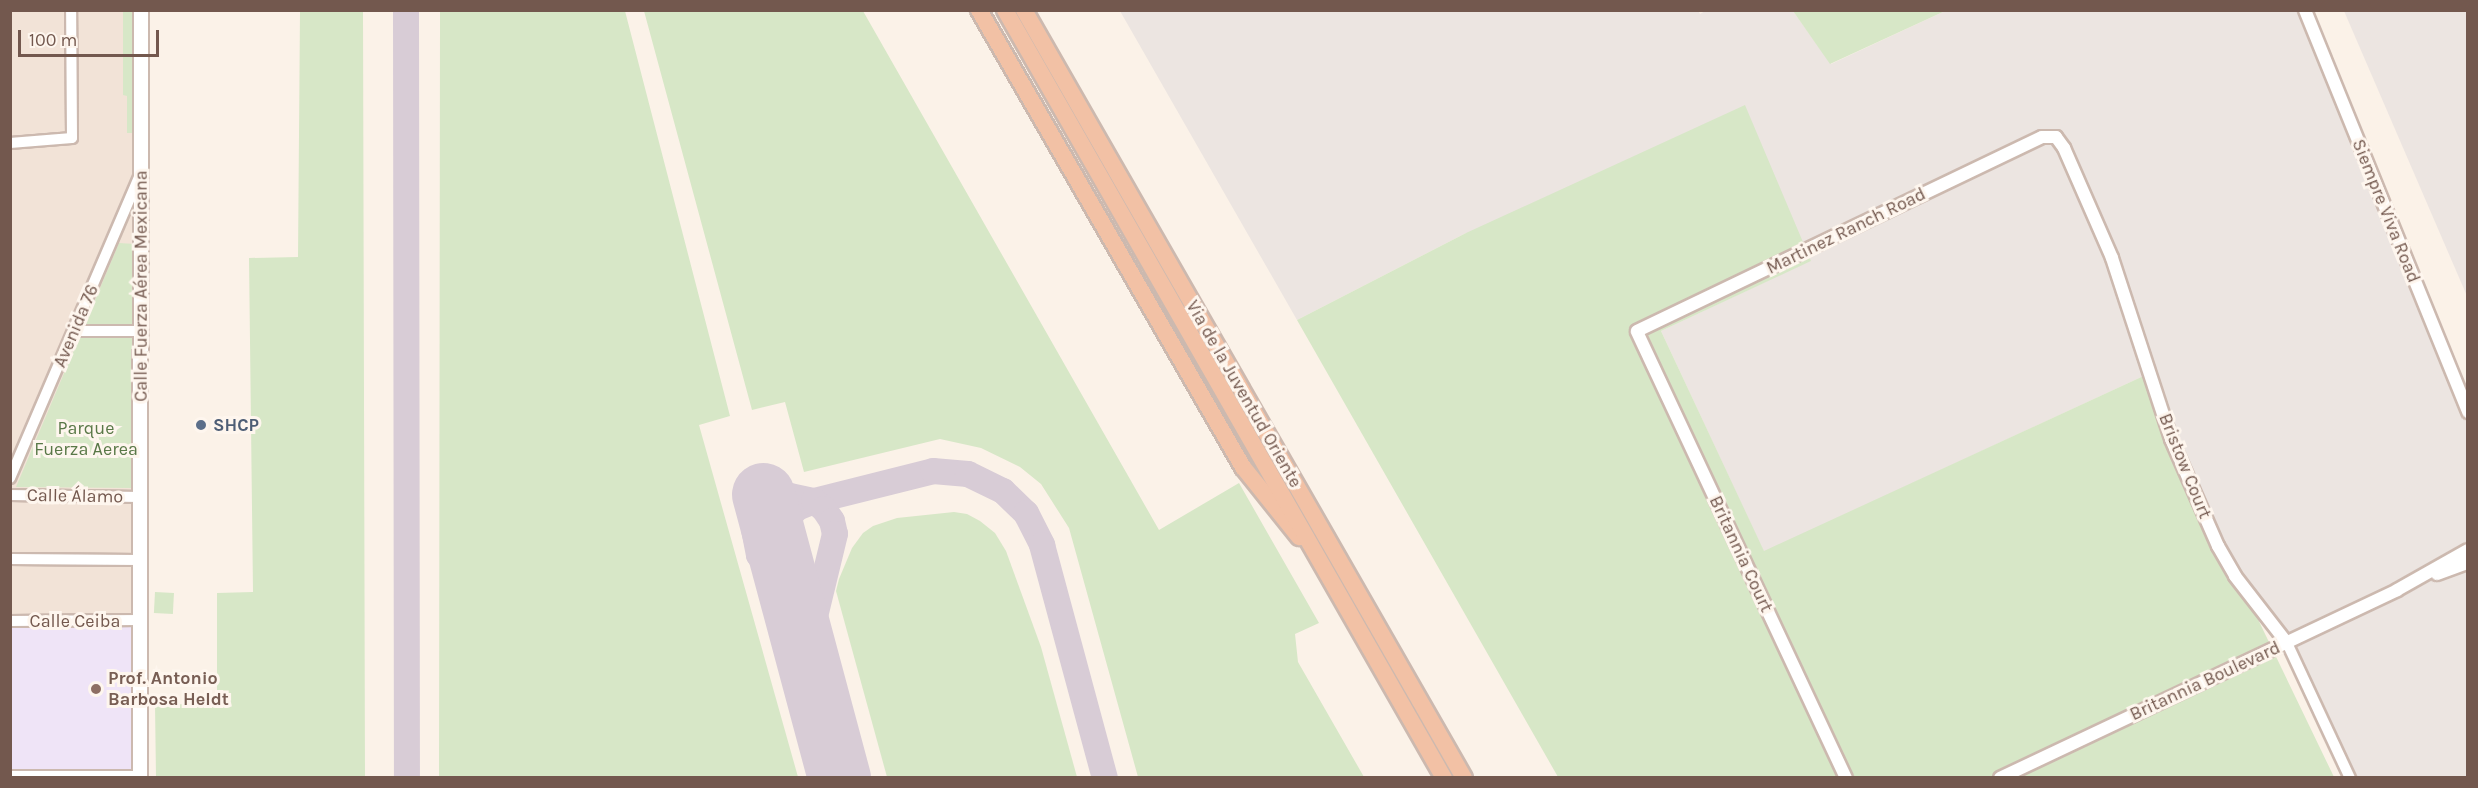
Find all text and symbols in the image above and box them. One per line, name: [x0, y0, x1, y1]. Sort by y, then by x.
scale bar: [21, 18, 162, 56]
text: 100 m: [29, 29, 77, 51]
street label: Siempre Viva Road: [2347, 136, 2425, 286]
street label: Calle Fuerza Aérea Mexicana: [130, 170, 152, 402]
street label: Martinez Ranch Road: [1763, 183, 1929, 279]
street label: Avenida 76: [49, 281, 103, 371]
street label: Via de la Juventud Oriente: [1181, 297, 1307, 491]
street label: Bristow Court: [2154, 410, 2216, 522]
place label: SHCP: [213, 414, 259, 436]
park label: Parque Fuerza Aerea: [34, 418, 138, 460]
marker: SHCP: [194, 418, 208, 432]
street label: Calle Álamo: [27, 484, 123, 508]
street label: Britannia Court: [1705, 492, 1777, 616]
street label: Calle Ceiba: [30, 610, 120, 632]
street label: Britannia Boulevard: [2126, 637, 2284, 725]
place label: Prof. Antonio Barbosa Heldt: [108, 668, 229, 710]
marker: Prof. Antonio Barbosa Heldt: [89, 682, 103, 696]

